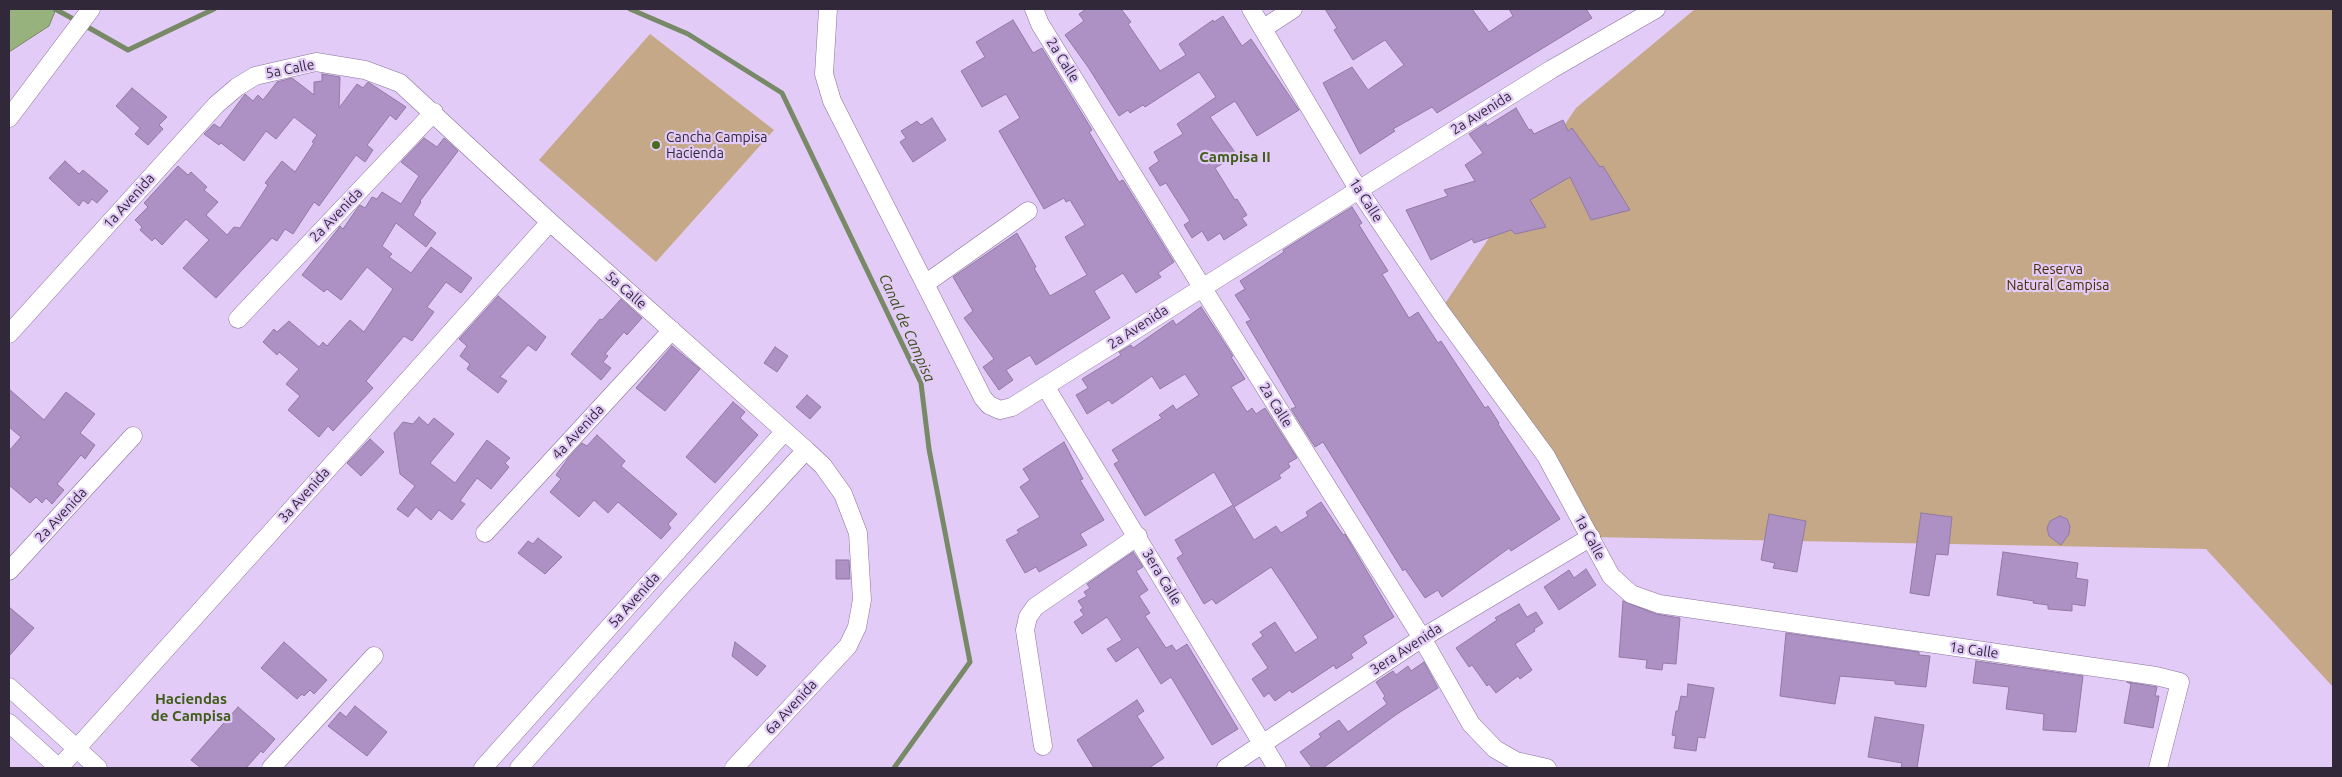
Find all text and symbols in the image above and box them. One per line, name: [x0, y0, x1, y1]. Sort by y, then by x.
street label: 2a Calle: [1043, 35, 1083, 85]
street label: 5a Calle: [264, 56, 316, 82]
street label: 2a Avenida: [1447, 88, 1515, 138]
place label: Cancha Campisa Hacienda: [666, 129, 767, 162]
marker: Cancha Campisa Hacienda: [650, 139, 662, 151]
district label: Campisa II: [1199, 148, 1271, 166]
street label: 1a Avenida: [100, 170, 158, 232]
street label: 1a Calle: [1346, 175, 1386, 225]
street label: 2a Avenida: [306, 185, 366, 245]
park label: Reserva Natural Campisa: [2007, 261, 2109, 294]
street label: 5a Calle: [602, 268, 650, 312]
water label: Canal de Campisa: [875, 271, 939, 385]
street label: 2a Avenida: [1105, 301, 1171, 353]
street label: 2a Calle: [1256, 380, 1296, 430]
street label: 4a Avenida: [548, 401, 608, 463]
street label: 3a Avenida: [275, 464, 333, 526]
street label: 2a Avenida: [31, 484, 91, 546]
street label: 1a Calle: [1571, 511, 1609, 563]
street label: 3era Calle: [1139, 546, 1185, 608]
street label: 5a Avenida: [605, 569, 663, 631]
street label: 3era Avenida: [1367, 620, 1445, 678]
street label: 1a Calle: [1948, 638, 2000, 662]
street label: 6a Avenida: [761, 676, 821, 738]
district label: Haciendas de Campisa: [151, 690, 231, 725]

